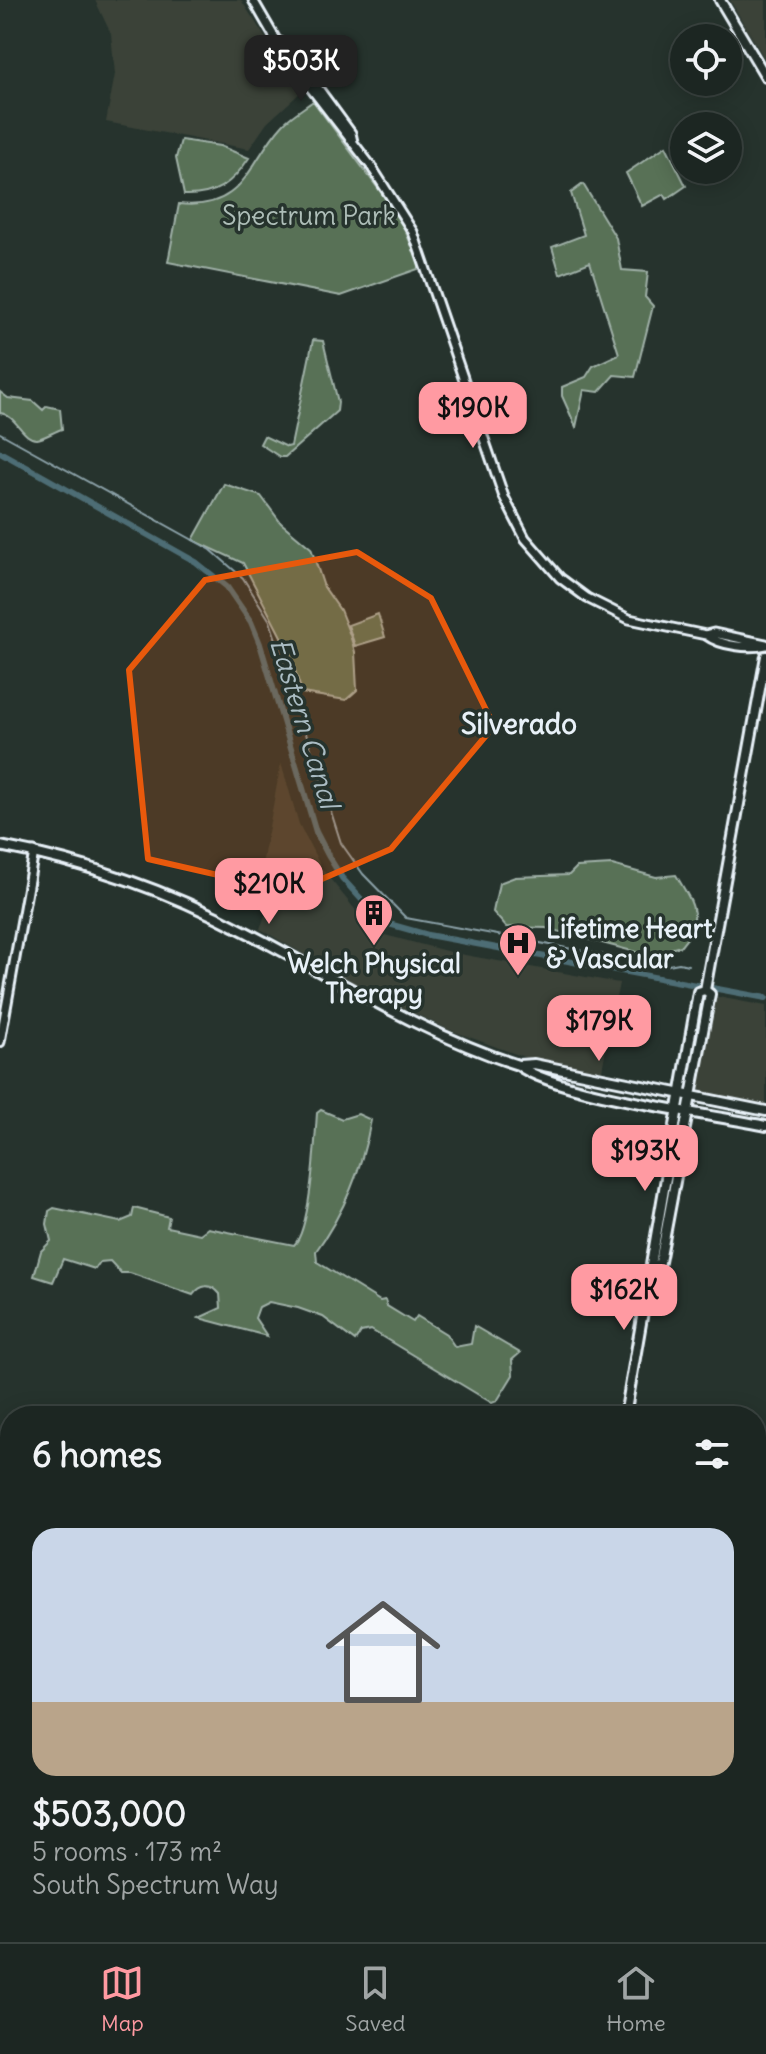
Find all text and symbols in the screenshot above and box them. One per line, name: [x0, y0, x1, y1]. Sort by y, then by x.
map controls: [670, 24, 742, 184]
button: locate: [670, 24, 742, 96]
pin: $503K: [245, 35, 357, 103]
text: $503K: [262, 44, 340, 77]
button: layers: [670, 112, 742, 184]
park label: Spectrum Park: [222, 199, 396, 232]
pin: $190K: [417, 382, 529, 450]
text: $190K: [437, 391, 509, 424]
water label: Eastern Canal: [262, 634, 349, 816]
district label: Silverado: [461, 706, 577, 742]
pin: $210K: [213, 858, 325, 926]
text: $210K: [233, 867, 305, 900]
building icon: Welch Physical Therapy: [353, 892, 395, 947]
place label: Lifetime Heart & Vascular: [546, 912, 712, 975]
hospital icon: Lifetime Heart & Vascular: [497, 922, 539, 977]
place label: Welch Physical Therapy: [287, 947, 461, 1010]
pin: $179K: [543, 995, 655, 1063]
text: $179K: [565, 1004, 633, 1037]
pin: $193K: [589, 1125, 701, 1193]
text: $193K: [610, 1134, 680, 1167]
pin: $162K: [568, 1264, 680, 1332]
text: $162K: [589, 1273, 659, 1306]
icon: filters: [690, 1432, 734, 1476]
text: 6 homes: [32, 1433, 162, 1476]
icon: home: [311, 1580, 455, 1724]
text: $503,000: [32, 1792, 186, 1835]
text: 5 rooms · 173 m²: [32, 1835, 222, 1868]
text: South Spectrum Way: [32, 1868, 279, 1901]
tab: Map: [100, 1961, 144, 2037]
tab: Saved: [345, 1961, 405, 2037]
tab: Home: [606, 1961, 666, 2037]

